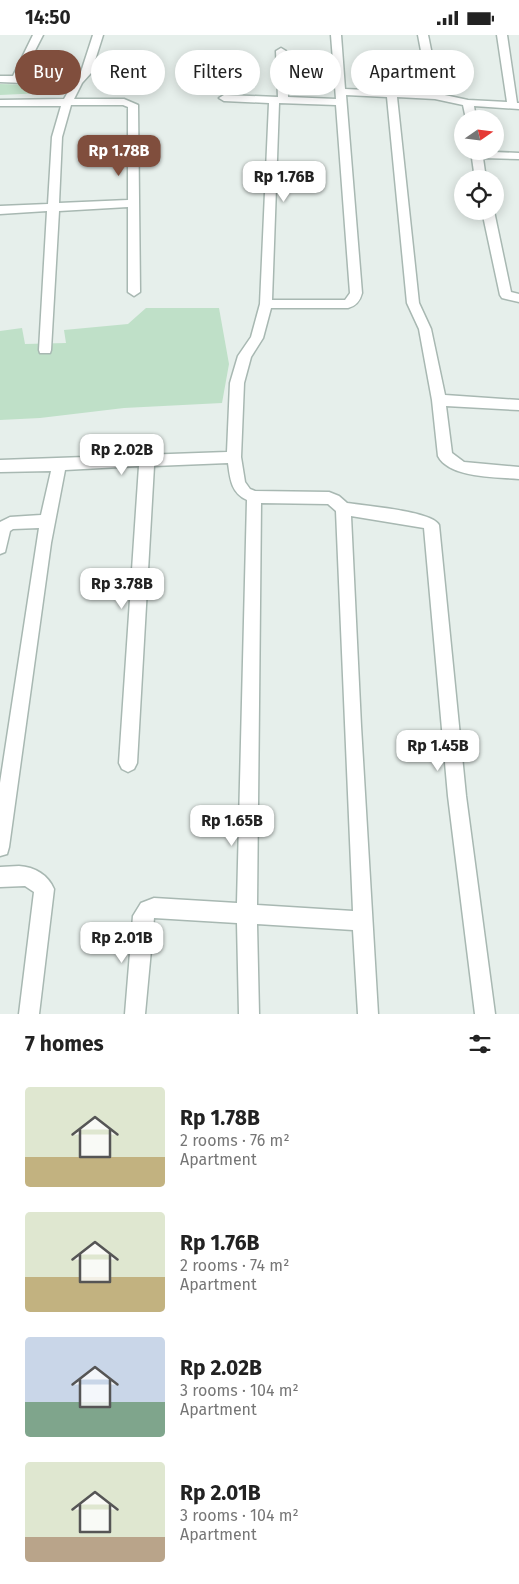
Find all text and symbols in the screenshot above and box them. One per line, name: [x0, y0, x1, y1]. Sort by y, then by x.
text: 14:50: [25, 6, 71, 29]
chip: Buy: [15, 50, 81, 95]
chip: Rent: [91, 50, 165, 95]
chip: Filters: [175, 50, 260, 95]
chip: New: [270, 50, 341, 95]
chip: Apartment: [351, 50, 474, 95]
north arrow: [454, 110, 504, 160]
map controls: [454, 110, 504, 220]
pin: Rp 1.78B: [67, 135, 171, 177]
text: Rp 1.78B: [89, 141, 149, 160]
pin: Rp 1.76B: [232, 161, 336, 203]
text: Rp 1.76B: [254, 167, 314, 186]
button: locate: [454, 170, 504, 220]
pin: Rp 2.02B: [70, 433, 174, 476]
text: Rp 2.02B: [91, 440, 153, 459]
pin: Rp 3.78B: [70, 567, 174, 610]
text: Rp 3.78B: [91, 574, 153, 593]
pin: Rp 1.45B: [386, 729, 490, 772]
text: Rp 1.45B: [407, 736, 469, 755]
pin: Rp 1.65B: [180, 805, 284, 847]
text: Rp 1.65B: [201, 811, 263, 830]
pin: Rp 2.01B: [70, 921, 174, 964]
text: Rp 2.01B: [91, 928, 153, 947]
icon: filters: [466, 1030, 494, 1058]
text: 7 homes: [25, 1031, 104, 1057]
text: Rp 1.78B: [180, 1105, 260, 1131]
icon: home: [65, 1107, 125, 1167]
text: 2 rooms · 76 m²: [180, 1131, 290, 1150]
text: Apartment: [180, 1150, 257, 1169]
text: Rp 1.76B: [180, 1230, 260, 1256]
icon: home: [65, 1232, 125, 1292]
text: 2 rooms · 74 m²: [180, 1256, 289, 1275]
text: Apartment: [180, 1275, 257, 1294]
text: Rp 2.02B: [180, 1355, 262, 1381]
icon: home: [65, 1357, 125, 1417]
text: 3 rooms · 104 m²: [180, 1381, 299, 1400]
text: Apartment: [180, 1400, 257, 1419]
text: Rp 2.01B: [180, 1480, 261, 1506]
icon: home: [65, 1482, 125, 1542]
text: 3 rooms · 104 m²: [180, 1506, 299, 1525]
text: Apartment: [180, 1525, 257, 1544]

